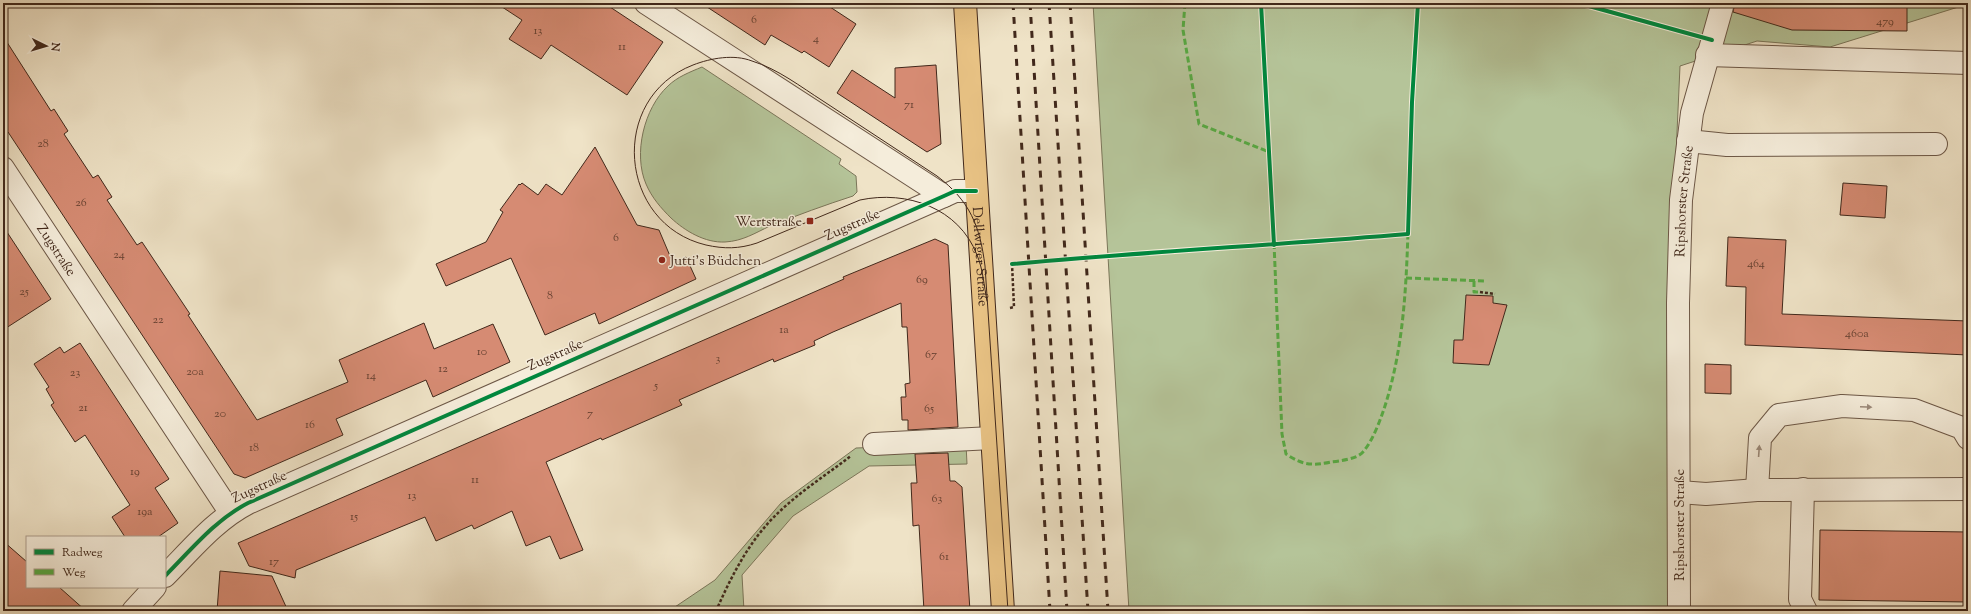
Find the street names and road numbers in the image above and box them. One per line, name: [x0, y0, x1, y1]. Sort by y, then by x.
street label: Ripshorster Straße: [1671, 144, 1700, 257]
street label: Zugstraße: [822, 205, 884, 247]
street label: Dellwiger Straße: [966, 206, 992, 307]
street label: Zugstraße: [31, 221, 80, 281]
street label: Zugstraße: [525, 335, 587, 377]
street label: Zugstraße: [229, 466, 291, 509]
street label: Ripshorster Straße: [1671, 469, 1691, 581]

